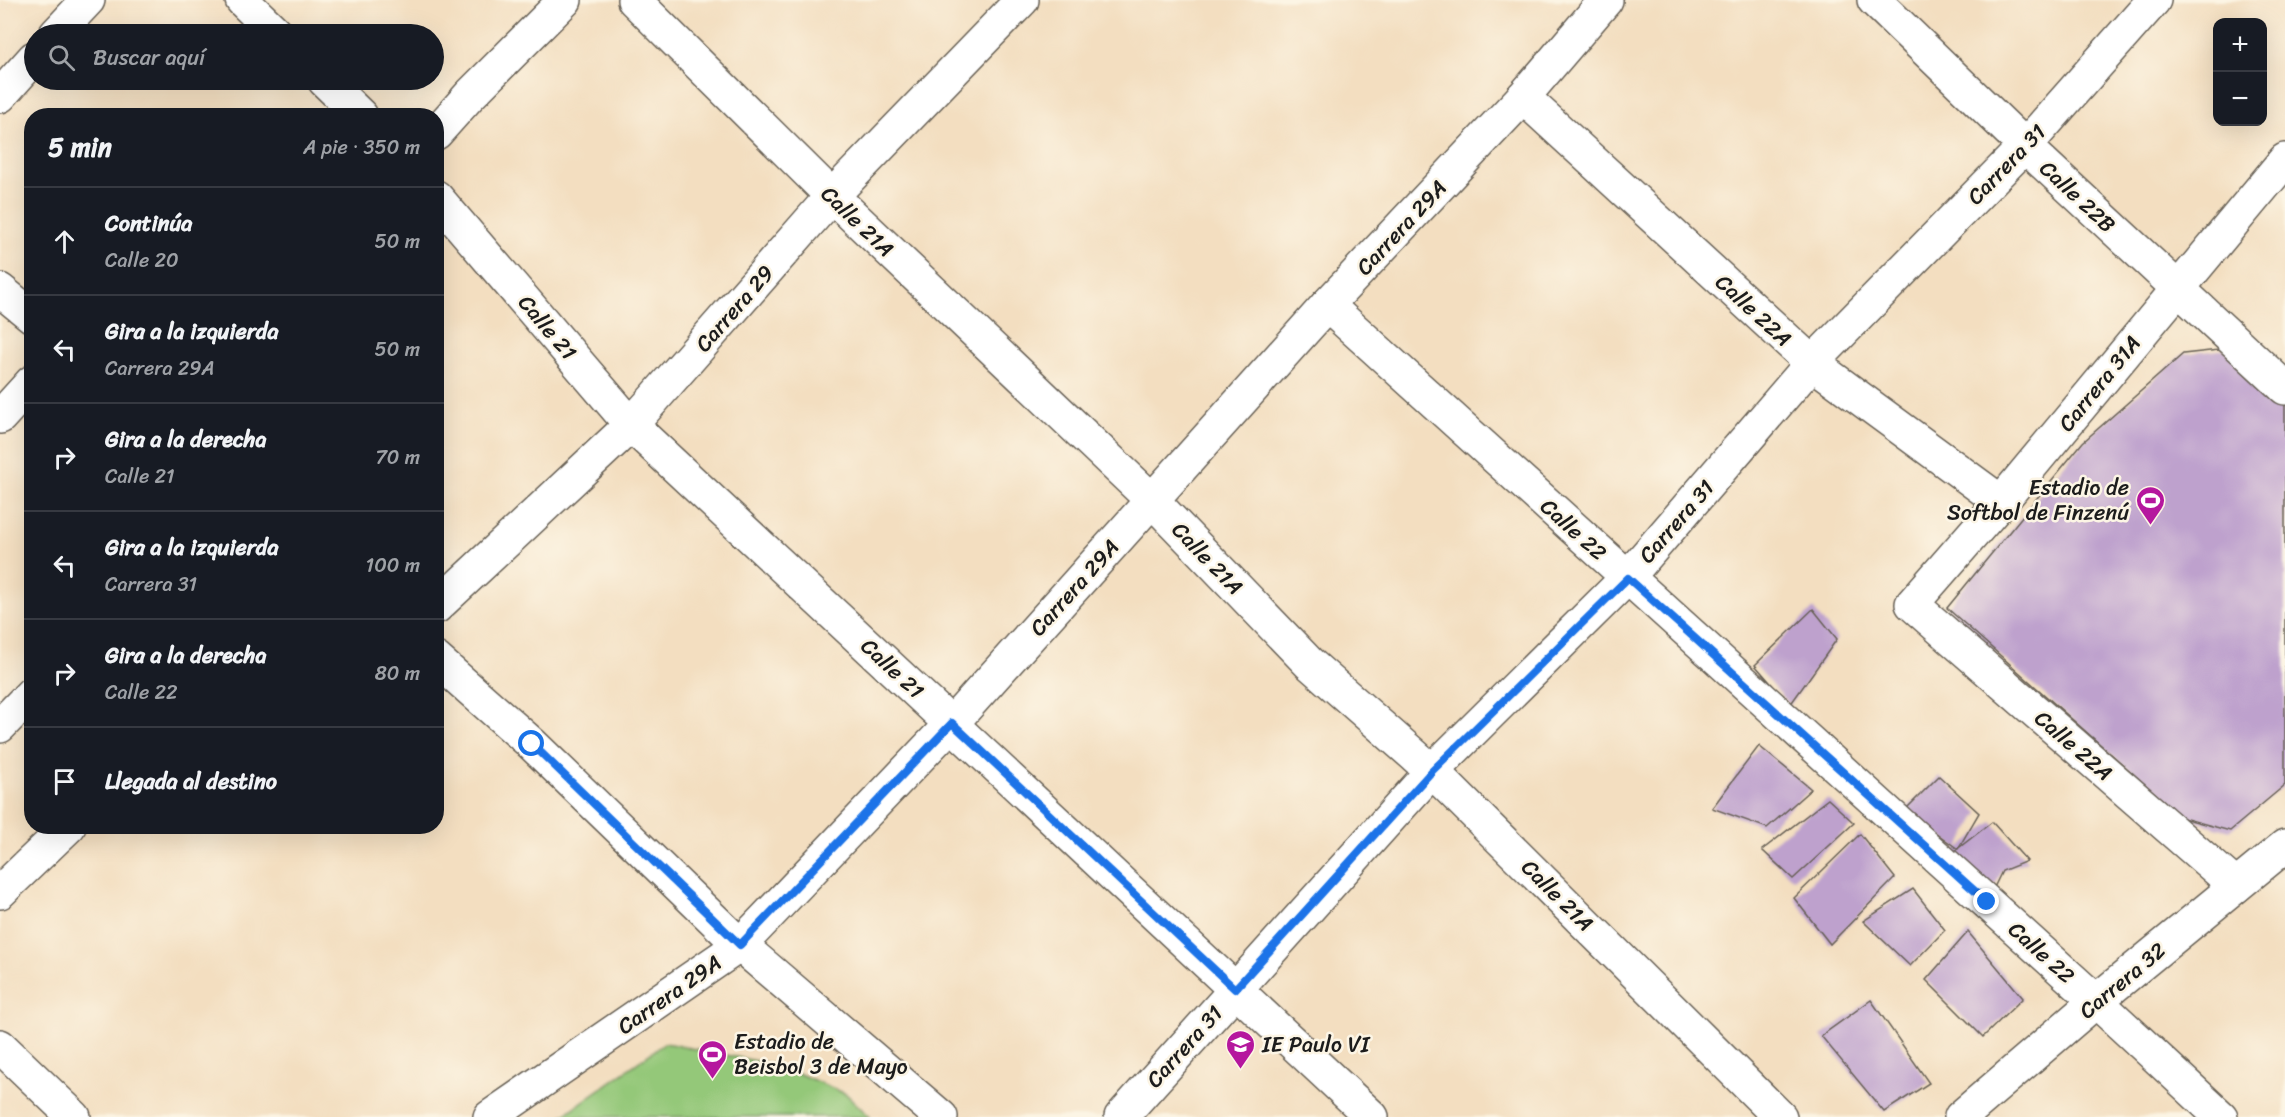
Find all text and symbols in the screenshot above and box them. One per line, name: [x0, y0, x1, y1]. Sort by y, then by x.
map controls: [2213, 18, 2267, 126]
button: +: [2213, 18, 2267, 72]
search box: [24, 24, 444, 90]
text: Buscar aquí: [93, 38, 205, 77]
icon: search: [45, 41, 78, 74]
button: −: [2213, 72, 2267, 126]
street label: Carrera 31: [1957, 114, 2056, 214]
text: 5 min: [48, 124, 112, 170]
text: A pie · 350 m: [303, 130, 420, 165]
street label: Calle 22B: [2030, 150, 2125, 243]
street label: Carrera 29A: [1346, 170, 1457, 285]
street label: Calle 21A: [811, 176, 904, 267]
text: Continúa: [105, 204, 192, 243]
text: 50 m: [375, 224, 420, 259]
icon: ahead: [48, 225, 81, 258]
text: Calle 20: [105, 243, 179, 278]
street label: Carrera 29: [685, 255, 784, 361]
street label: Calle 22A: [1706, 264, 1801, 357]
street label: Calle 21: [508, 285, 587, 369]
text: Gira a la izquierda: [105, 312, 278, 351]
street label: Carrera 31A: [2048, 326, 2151, 441]
text: 50 m: [375, 332, 420, 367]
icon: left: [48, 333, 81, 366]
text: Carrera 29A: [105, 351, 215, 386]
text: Gira a la derecha: [105, 420, 266, 459]
text: 70 m: [375, 440, 420, 475]
icon: right: [48, 441, 81, 474]
text: Calle 21: [105, 459, 175, 494]
place label: Estadio de Softbol de Finzenú: [1947, 468, 2129, 532]
street label: Carrera 31: [1628, 470, 1724, 572]
sports icon: Estadio de Softbol de Finzenú: [2134, 484, 2166, 526]
street label: Calle 22: [1531, 488, 1617, 571]
street label: Calle 21A: [1162, 512, 1253, 605]
text: Gira a la izquierda: [105, 528, 278, 567]
street label: Carrera 29A: [1020, 529, 1129, 645]
text: 100 m: [366, 548, 420, 583]
icon: left: [48, 549, 81, 582]
text: Carrera 31: [105, 567, 197, 602]
street label: Calle 21: [851, 628, 934, 709]
text: Gira a la derecha: [105, 636, 266, 675]
text: 80 m: [375, 656, 420, 691]
icon: right: [48, 657, 81, 690]
text: Calle 22: [105, 675, 177, 710]
street label: Calle 22A: [2025, 700, 2122, 791]
route start: [518, 730, 544, 756]
text: Llegada al destino: [105, 762, 277, 801]
icon: arrive: [48, 765, 81, 798]
street label: Calle 21A: [1512, 849, 1604, 941]
route end: [1973, 888, 1999, 914]
street label: Calle 22: [1999, 911, 2085, 994]
street label: Carrera 32: [2070, 932, 2175, 1029]
street label: Carrera 29A: [609, 944, 730, 1045]
street label: Carrera 31: [1136, 996, 1233, 1097]
place label: Estadio de Beisbol 3 de Mayo: [734, 1022, 908, 1086]
place label: IE Paulo VI: [1261, 1025, 1371, 1064]
school or university icon: IE Paulo VI: [1225, 1028, 1257, 1070]
sports icon: Estadio de Beisbol 3 de Mayo: [697, 1038, 729, 1080]

